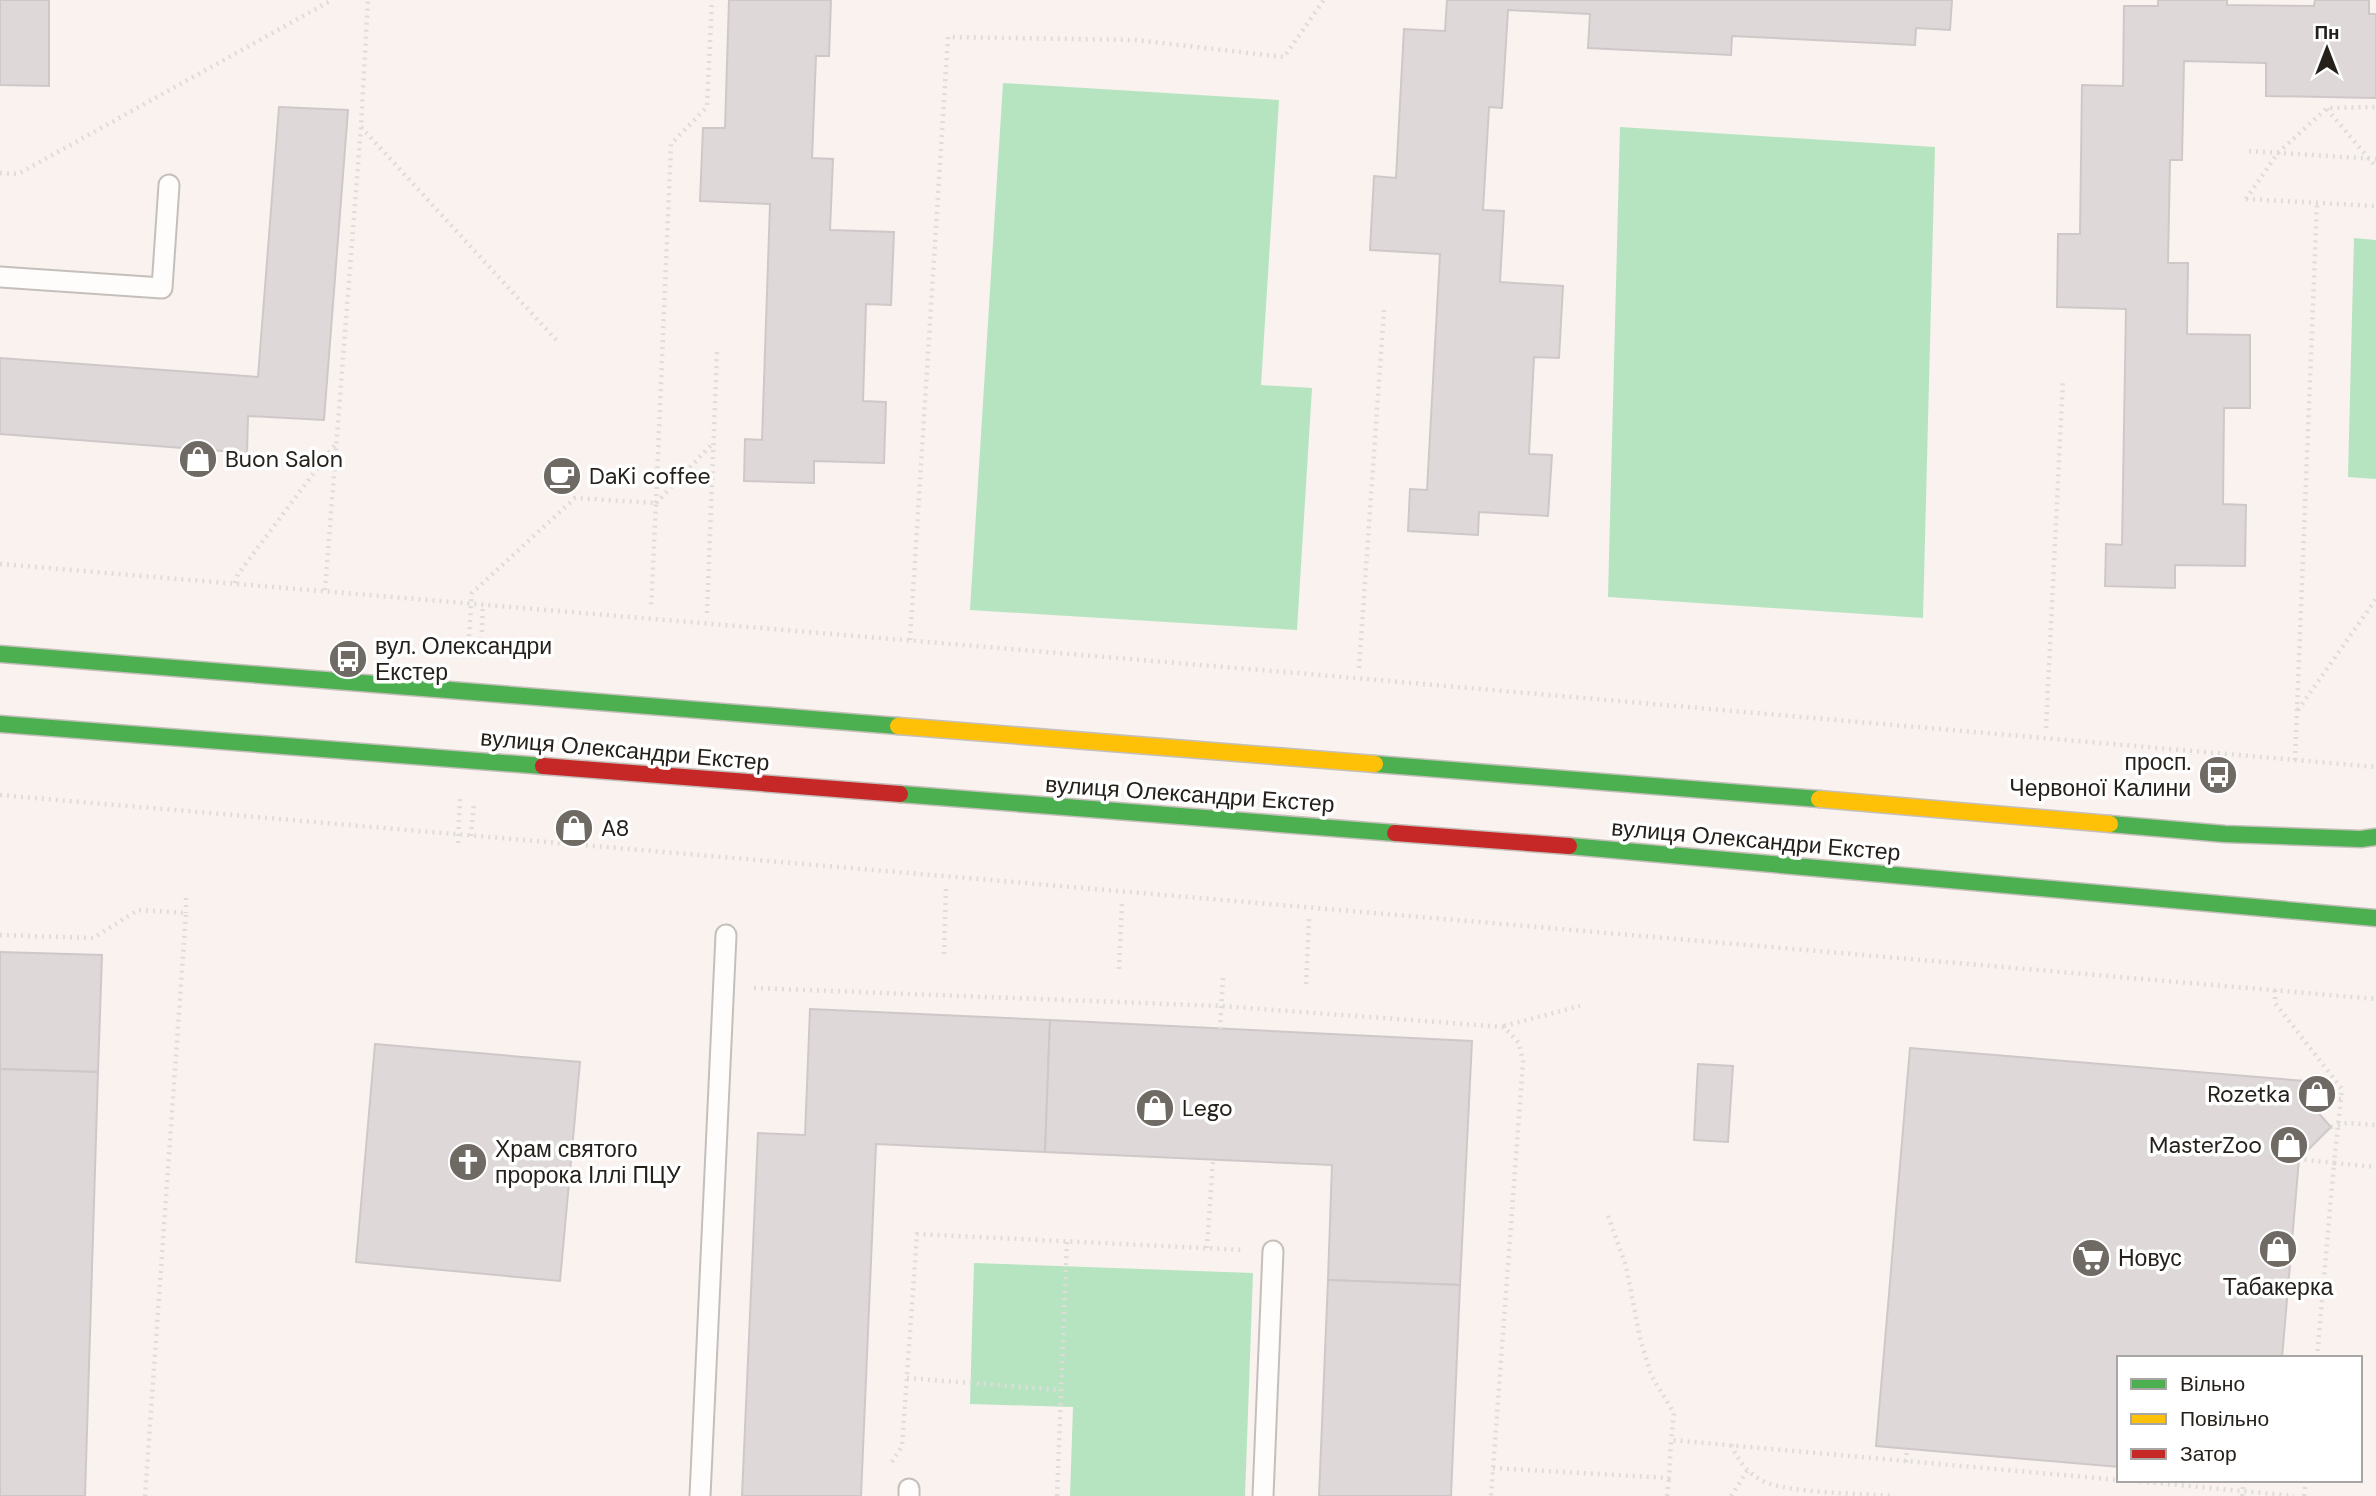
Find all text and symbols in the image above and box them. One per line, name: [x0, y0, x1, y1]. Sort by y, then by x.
north arrow: [2292, 14, 2362, 84]
text: Пн: [2314, 20, 2340, 45]
shop icon: Buon Salon: [177, 438, 219, 480]
place label: Buon Salon: [225, 444, 343, 474]
cafe icon: DaKi coffee: [541, 455, 583, 497]
place label: DaKi coffee: [589, 461, 711, 491]
place label: вул. Олександри Екстер: [375, 631, 552, 687]
bus stop icon: вул. Олександри Екстер: [327, 638, 369, 680]
street label: вулиця Олександри Екстер: [479, 722, 771, 778]
place label: просп. Червоної Калини: [2009, 747, 2191, 803]
bus stop icon: просп. Червоної Калини: [2197, 754, 2239, 796]
street label: вулиця Олександри Екстер: [1044, 769, 1336, 819]
shop icon: A8: [553, 807, 595, 849]
street label: вулиця Олександри Екстер: [1610, 812, 1902, 868]
place label: A8: [601, 813, 630, 843]
shop icon: Rozetka: [2296, 1073, 2338, 1115]
place label: Rozetka: [2207, 1079, 2290, 1109]
shop icon: Lego: [1134, 1087, 1176, 1129]
place label: Lego: [1182, 1093, 1233, 1123]
shop icon: MasterZoo: [2268, 1124, 2310, 1166]
place label: MasterZoo: [2149, 1130, 2262, 1160]
place label: Храм святого пророка Іллі ПЦУ: [495, 1134, 681, 1190]
church icon: Храм святого пророка Іллі ПЦУ: [447, 1141, 489, 1183]
shop icon: Табакерка: [2257, 1228, 2299, 1270]
supermarket icon: Новус: [2070, 1237, 2112, 1279]
place label: Новус: [2118, 1243, 2182, 1273]
place label: Табакерка: [2223, 1272, 2333, 1302]
legend: [2117, 1356, 2362, 1482]
text: Вільно: [2180, 1370, 2245, 1398]
text: Повільно: [2180, 1405, 2269, 1433]
text: Затор: [2180, 1440, 2237, 1468]

